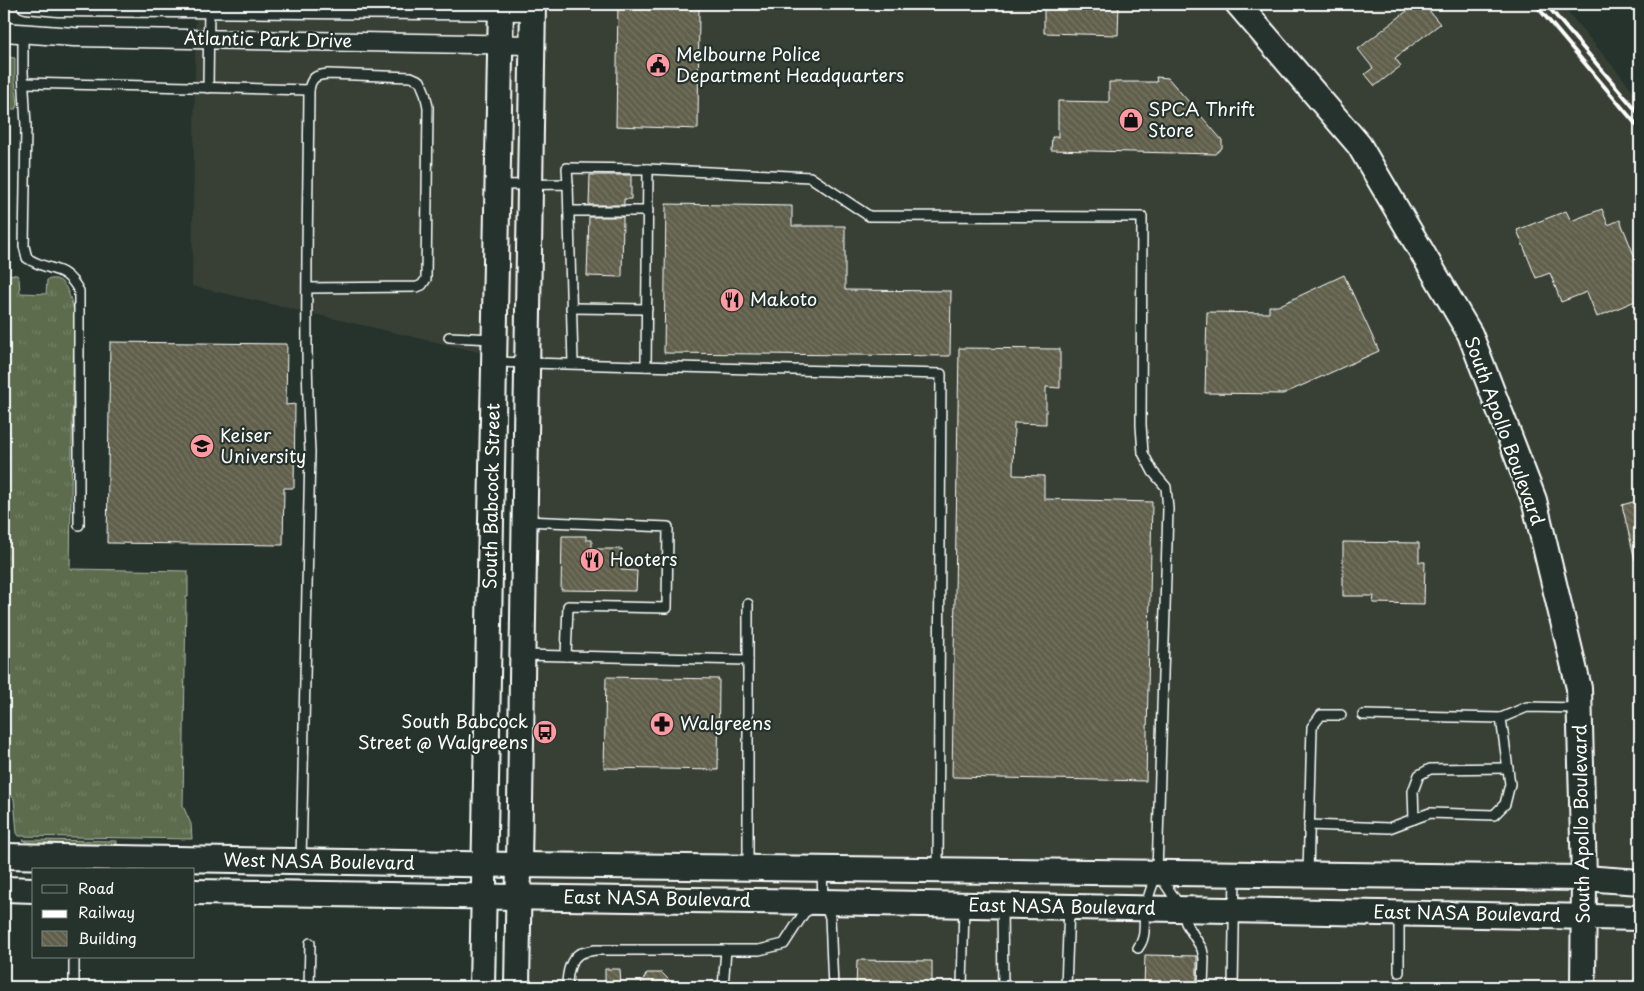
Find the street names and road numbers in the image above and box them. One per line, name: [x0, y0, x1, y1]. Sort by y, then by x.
street label: Atlantic Park Drive: [184, 24, 353, 53]
street label: South Apollo Boulevard: [1459, 332, 1552, 529]
street label: South Babcock Street: [475, 403, 506, 589]
street label: South Apollo Boulevard: [1565, 724, 1596, 924]
street label: West NASA Boulevard: [223, 845, 415, 876]
street label: East NASA Boulevard: [563, 882, 751, 913]
street label: East NASA Boulevard: [968, 890, 1156, 921]
street label: East NASA Boulevard: [1373, 897, 1561, 928]

